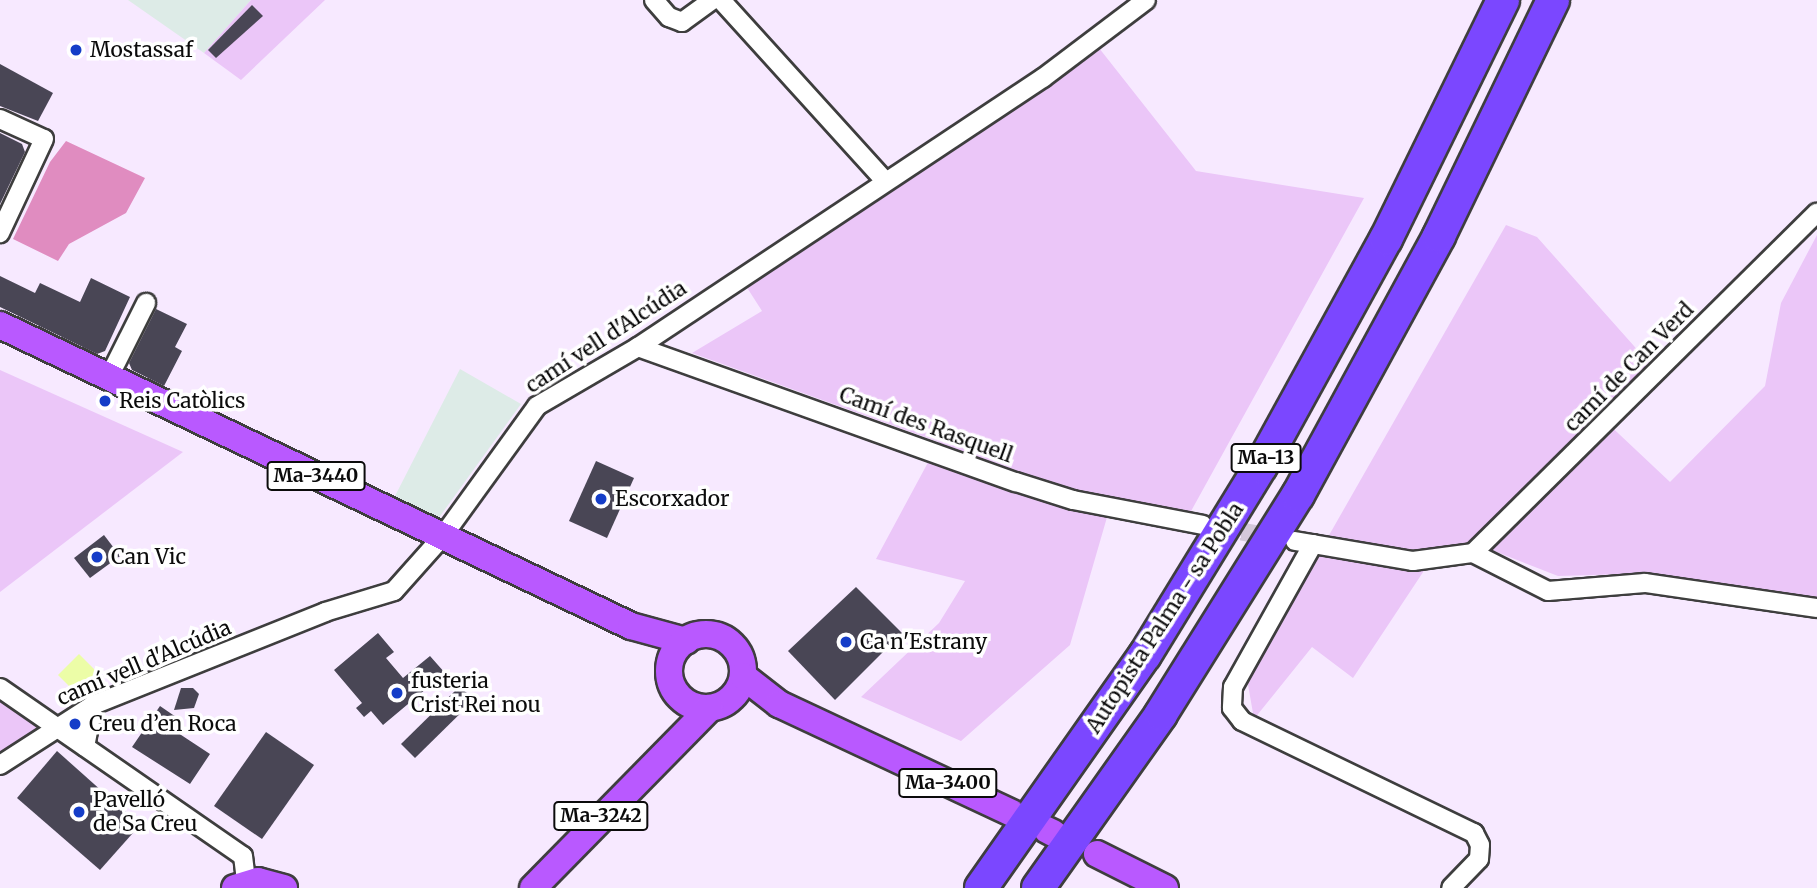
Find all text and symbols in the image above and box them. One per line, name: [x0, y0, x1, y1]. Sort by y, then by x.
place label: Mostassaf: [90, 37, 193, 63]
marker: Mostassaf: [68, 42, 84, 58]
street label: camí vell d'Alcúdia: [521, 276, 691, 398]
street label: camí de Can Verd: [1559, 297, 1699, 437]
street label: Camí des Rasquell: [836, 382, 1016, 468]
place label: Reis Catòlics: [119, 388, 245, 414]
marker: Reis Catòlics: [97, 393, 113, 409]
road number: Ma-13: [1229, 442, 1303, 474]
road number: Ma-3440: [265, 461, 367, 491]
place label: Escorxador: [615, 486, 729, 512]
marker: Escorxador: [593, 491, 609, 507]
street label: Autopista Palma - sa Pobla: [1081, 498, 1249, 738]
place label: Can Vic: [111, 544, 186, 570]
marker: Can Vic: [89, 549, 105, 565]
street label: camí vell d'Alcúdia: [53, 615, 235, 711]
place label: Ca n'Estrany: [860, 629, 987, 655]
marker: Ca n'Estrany: [838, 634, 854, 650]
place label: fusteria Crist Rei nou: [411, 668, 541, 718]
marker: fusteria Crist Rei nou: [389, 685, 405, 701]
place label: Creu d’en Roca: [89, 711, 237, 737]
marker: Creu d’en Roca: [67, 716, 83, 732]
road number: Ma-3400: [897, 768, 999, 798]
place label: Pavelló de Sa Creu: [93, 787, 197, 837]
road number: Ma-3242: [552, 800, 650, 832]
marker: Pavelló de Sa Creu: [71, 804, 87, 820]

